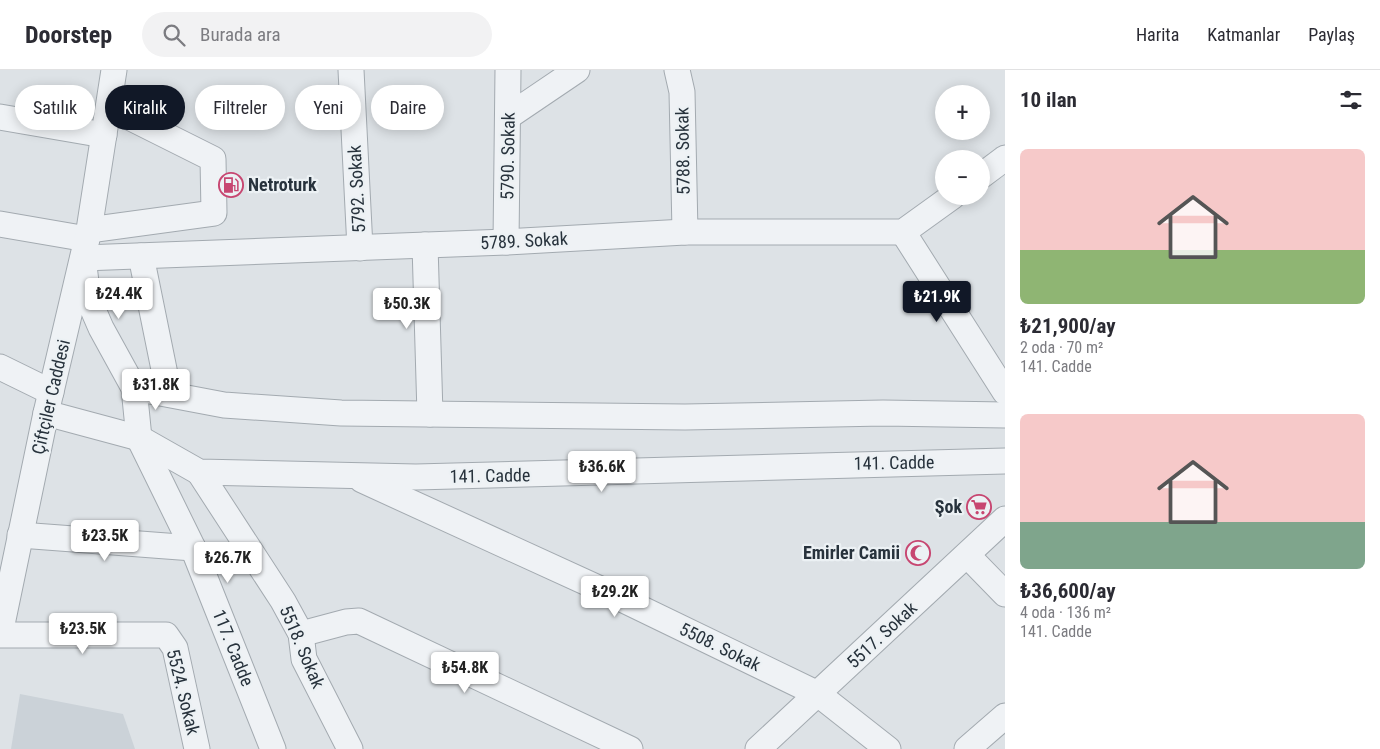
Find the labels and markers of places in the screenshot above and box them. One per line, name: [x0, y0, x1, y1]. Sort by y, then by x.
fuel station icon: Netroturk: [218, 172, 244, 198]
place label: Netroturk: [248, 174, 317, 195]
pin: ₺24.4K: [78, 278, 160, 320]
pin: ₺21.9K: [896, 280, 978, 323]
pin: ₺50.3K: [366, 288, 448, 330]
pin: ₺31.8K: [115, 368, 197, 411]
pin: ₺36.6K: [561, 450, 643, 493]
supermarket icon: Şok: [966, 494, 992, 520]
place label: Şok: [935, 496, 962, 517]
pin: ₺23.5K: [64, 520, 146, 562]
mosque icon: Emirler Camii: [905, 540, 931, 566]
pin: ₺26.7K: [187, 542, 269, 584]
place label: Emirler Camii: [803, 542, 900, 563]
pin: ₺29.2K: [574, 576, 656, 618]
pin: ₺23.5K: [42, 612, 124, 655]
pin: ₺54.8K: [424, 652, 506, 694]

